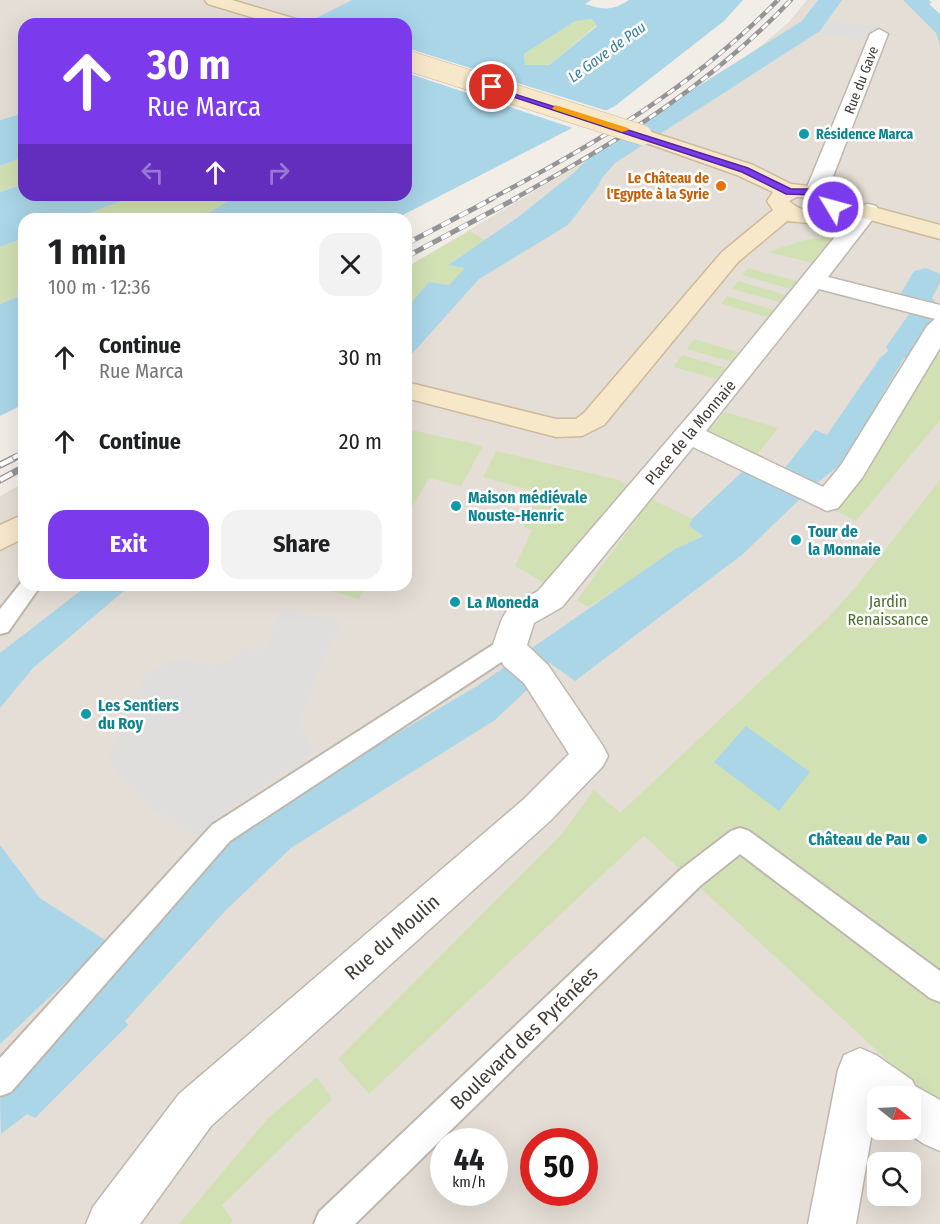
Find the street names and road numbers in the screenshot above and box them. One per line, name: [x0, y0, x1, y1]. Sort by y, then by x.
street label: Rue du Gave: [841, 44, 882, 116]
street label: Place de la Monnaie: [641, 376, 740, 489]
street label: Rue du Moulin: [340, 889, 444, 985]
street label: Boulevard des Pyrénées: [445, 961, 603, 1115]

